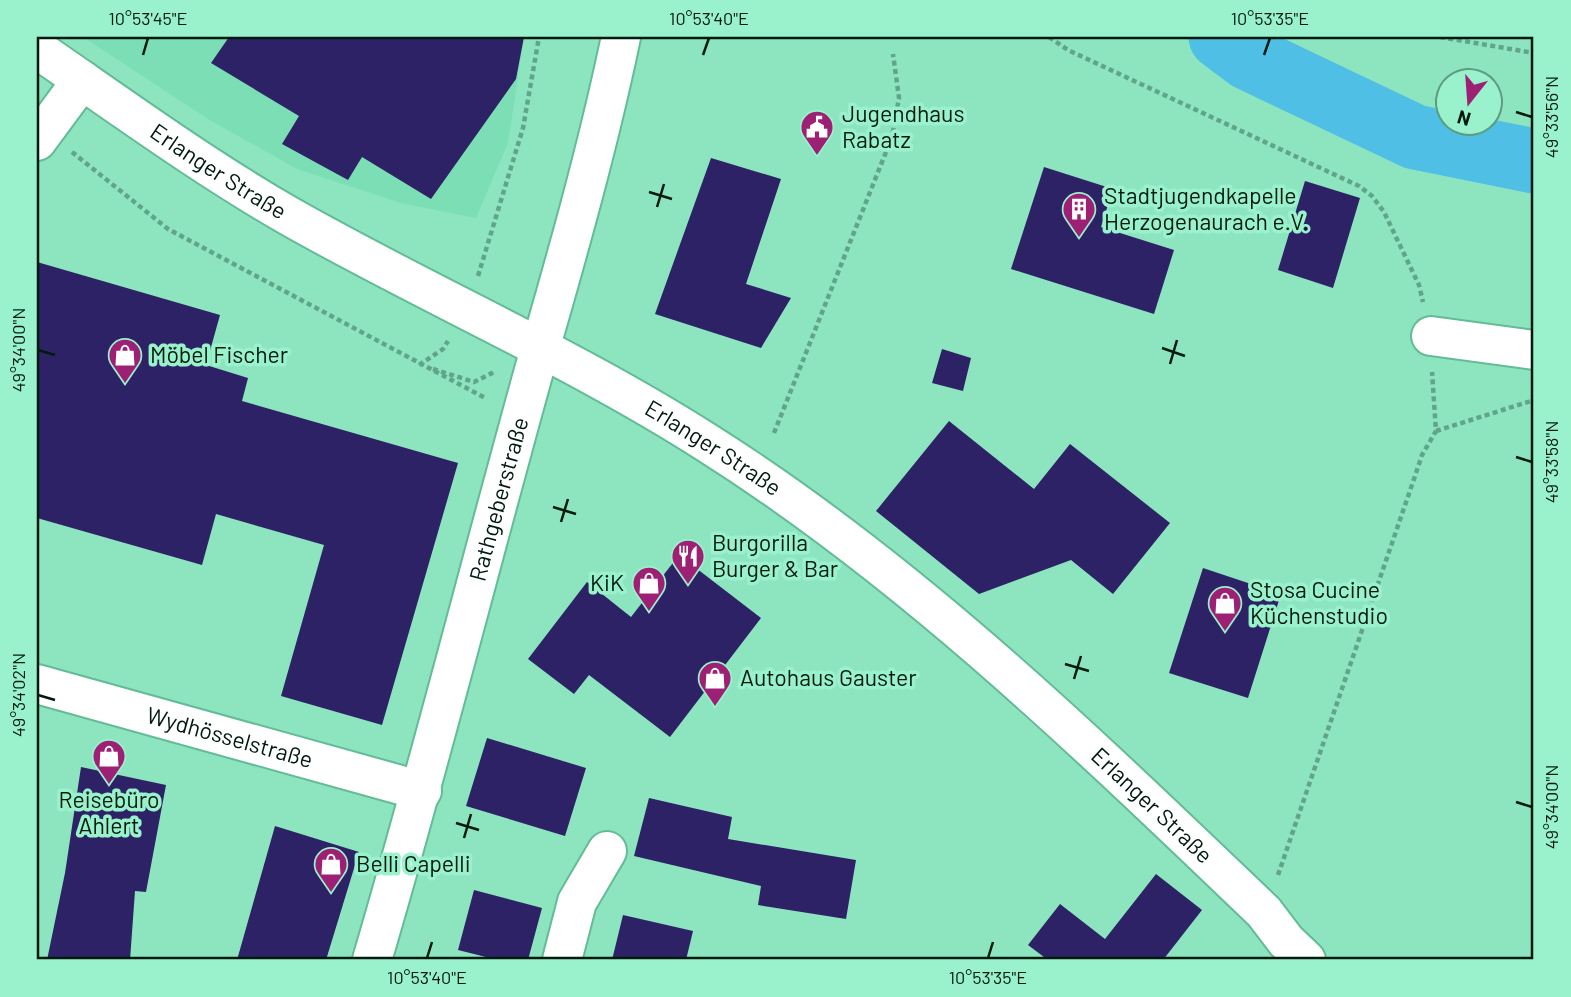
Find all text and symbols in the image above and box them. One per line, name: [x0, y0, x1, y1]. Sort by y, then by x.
text: 10°53'45"E: [109, 7, 187, 29]
text: 10°53'40"E: [669, 7, 749, 29]
text: 10°53'35"E: [1231, 7, 1309, 29]
north arrow: [1434, 66, 1504, 136]
text: 49°33'56"N: [1540, 76, 1562, 158]
place label: Jugendhaus Rabatz: [842, 99, 965, 153]
text: N: [1454, 106, 1473, 132]
public building icon: Jugendhaus Rabatz: [798, 108, 836, 157]
street label: Erlanger Straße: [145, 117, 292, 225]
place label: Stadtjugendkapelle Herzogenaurach e.V.: [1104, 181, 1309, 235]
building icon: Stadtjugendkapelle Herzogenaurach e.V.: [1060, 190, 1098, 239]
text: 49°34'00"N: [7, 308, 29, 392]
shop icon: Möbel Fischer: [106, 336, 144, 385]
place label: Möbel Fischer: [150, 340, 289, 368]
street label: Erlanger Straße: [640, 393, 787, 501]
street label: Rathgeberstraße: [462, 414, 533, 584]
text: 49°33'58"N: [1540, 421, 1562, 503]
place label: Burgorilla Burger & Bar: [712, 528, 839, 582]
restaurant icon: Burgorilla Burger & Bar: [669, 537, 707, 586]
shop icon: KiK: [630, 564, 668, 613]
place label: KiK: [590, 568, 624, 596]
place label: Stosa Cucine Küchenstudio: [1250, 575, 1388, 629]
shop icon: Stosa Cucine Küchenstudio: [1206, 584, 1244, 633]
text: 49°34'02"N: [7, 653, 29, 737]
shop icon: Autohaus Gauster: [696, 659, 734, 708]
place label: Autohaus Gauster: [740, 663, 917, 691]
street label: Wydhösselstraße: [144, 700, 316, 773]
shop icon: Reisebüro Ahlert: [90, 737, 128, 786]
street label: Erlanger Straße: [1086, 741, 1219, 869]
text: 49°34'00"N: [1540, 765, 1562, 849]
place label: Reisebüro Ahlert: [58, 785, 160, 839]
shop icon: Belli Capelli: [312, 845, 350, 894]
place label: Belli Capelli: [356, 849, 471, 877]
text: 10°53'40"E: [387, 966, 467, 988]
text: 10°53'35"E: [949, 966, 1027, 988]

